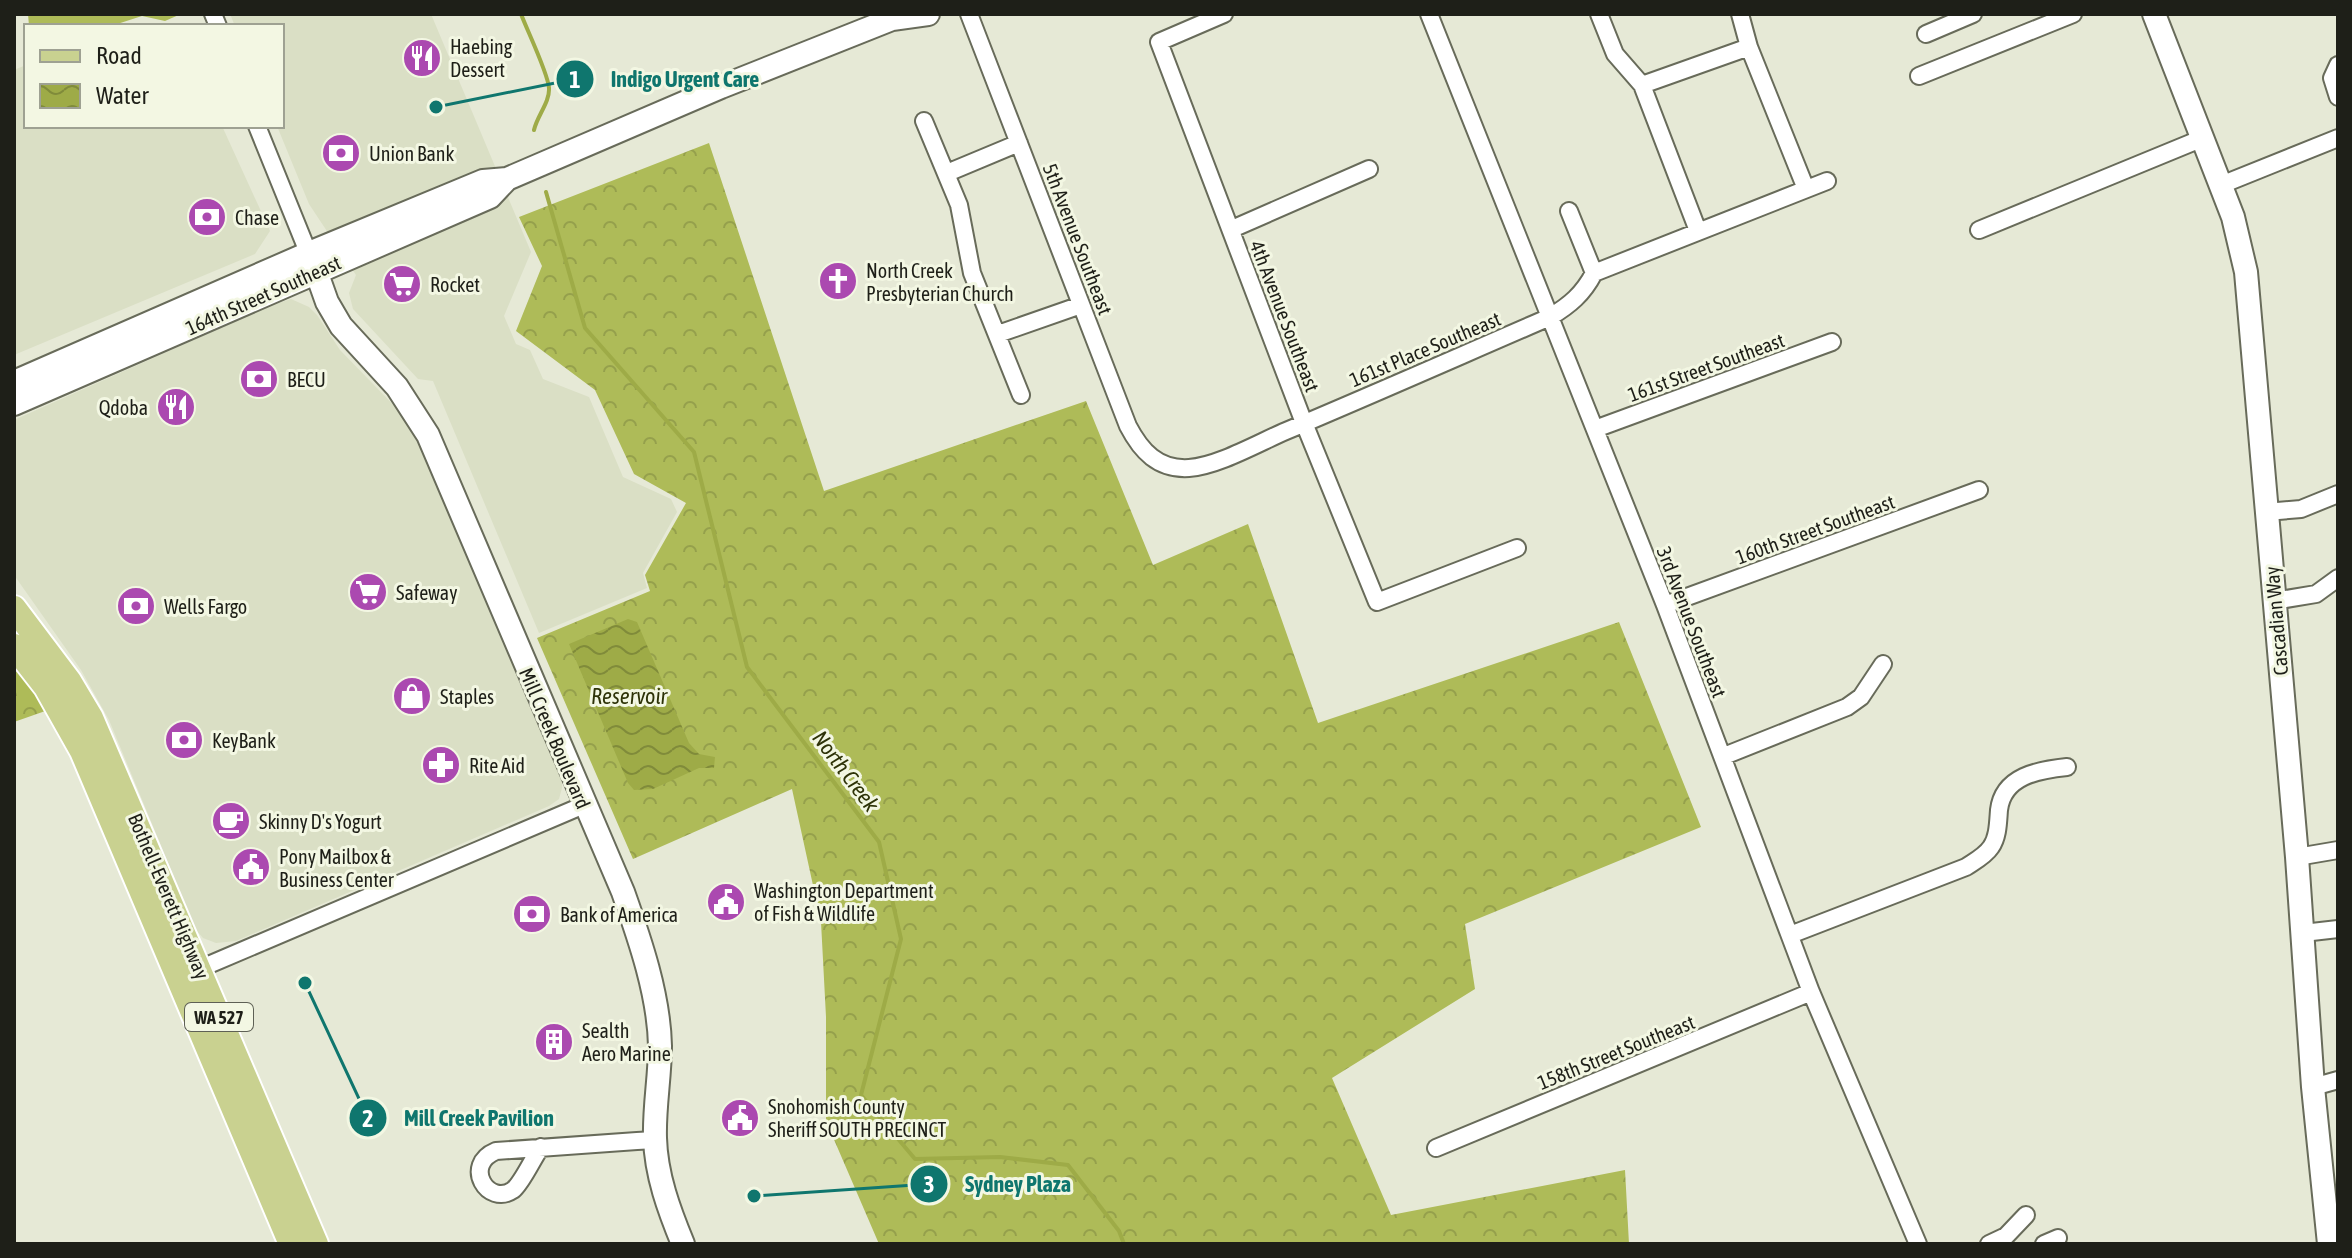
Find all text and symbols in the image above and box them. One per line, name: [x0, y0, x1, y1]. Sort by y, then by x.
legend: [24, 24, 284, 128]
place label: Haebing Dessert: [450, 35, 513, 81]
restaurant icon: Haebing Dessert: [401, 37, 443, 79]
text: Road: [96, 42, 142, 69]
callout: Indigo Urgent Care: [555, 56, 775, 102]
text: 1: [569, 66, 581, 93]
text: Indigo Urgent Care: [611, 66, 759, 92]
text: Water: [96, 82, 149, 109]
bank icon: Union Bank: [320, 132, 362, 174]
place label: Union Bank: [369, 142, 454, 165]
street label: 5th Avenue Southeast: [1039, 160, 1117, 318]
bank icon: Chase: [186, 196, 228, 238]
place label: Chase: [235, 206, 279, 229]
street label: 4th Avenue Southeast: [1246, 237, 1324, 395]
street label: 164th Street Southeast: [182, 250, 344, 339]
place label: North Creek Presbyterian Church: [866, 259, 1014, 305]
church icon: North Creek Presbyterian Church: [817, 260, 859, 302]
supermarket icon: Rocket: [381, 263, 423, 305]
place label: Rocket: [430, 273, 480, 296]
street label: 161st Place Southeast: [1346, 307, 1504, 391]
street label: 161st Street Southeast: [1625, 328, 1787, 406]
bank icon: BECU: [238, 358, 280, 400]
place label: BECU: [287, 368, 326, 391]
restaurant icon: Qdoba: [155, 386, 197, 428]
place label: Qdoba: [99, 396, 148, 419]
street label: 160th Street Southeast: [1733, 490, 1898, 568]
street label: 3rd Avenue Southeast: [1653, 543, 1731, 701]
street label: Cascadian Way: [2260, 566, 2292, 676]
supermarket icon: Safeway: [347, 571, 389, 613]
place label: Safeway: [396, 581, 457, 604]
bank icon: Wells Fargo: [115, 585, 157, 627]
place label: Wells Fargo: [164, 595, 247, 618]
street label: Mill Creek Boulevard: [515, 664, 595, 812]
shop icon: Staples: [391, 675, 433, 717]
water label: Reservoir: [591, 683, 668, 709]
place label: Staples: [440, 685, 494, 708]
bank icon: KeyBank: [163, 719, 205, 761]
water label: North Creek: [807, 725, 885, 817]
place label: KeyBank: [212, 729, 276, 752]
pharmacy icon: Rite Aid: [420, 744, 462, 786]
place label: Rite Aid: [469, 754, 525, 777]
cafe icon: Skinny D's Yogurt: [210, 800, 252, 842]
street label: Bothell-Everett Highway: [124, 810, 214, 982]
place label: Skinny D's Yogurt: [259, 810, 382, 833]
place label: Pony Mailbox & Business Center: [279, 845, 395, 891]
public building icon: Pony Mailbox & Business Center: [230, 846, 272, 888]
place label: Washington Department of Fish & Wildlife: [754, 879, 934, 925]
public building icon: Washington Department of Fish & Wildlife: [705, 881, 747, 923]
bank icon: Bank of America: [511, 893, 553, 935]
place label: Bank of America: [560, 903, 678, 926]
road number: WA 527: [185, 1003, 253, 1031]
street label: 158th Street Southeast: [1534, 1010, 1698, 1094]
place label: Sealth Aero Marine: [582, 1019, 671, 1065]
building icon: Sealth Aero Marine: [533, 1021, 575, 1063]
callout: Mill Creek Pavilion: [348, 1095, 570, 1141]
place label: Snohomish County Sheriff SOUTH PRECINCT: [768, 1095, 946, 1141]
public building icon: Snohomish County Sheriff SOUTH PRECINCT: [719, 1097, 761, 1139]
text: 2: [362, 1105, 374, 1132]
text: Mill Creek Pavilion: [404, 1105, 554, 1131]
callout: Sydney Plaza: [909, 1161, 1087, 1207]
text: 3: [923, 1171, 935, 1198]
text: Sydney Plaza: [965, 1171, 1071, 1197]

